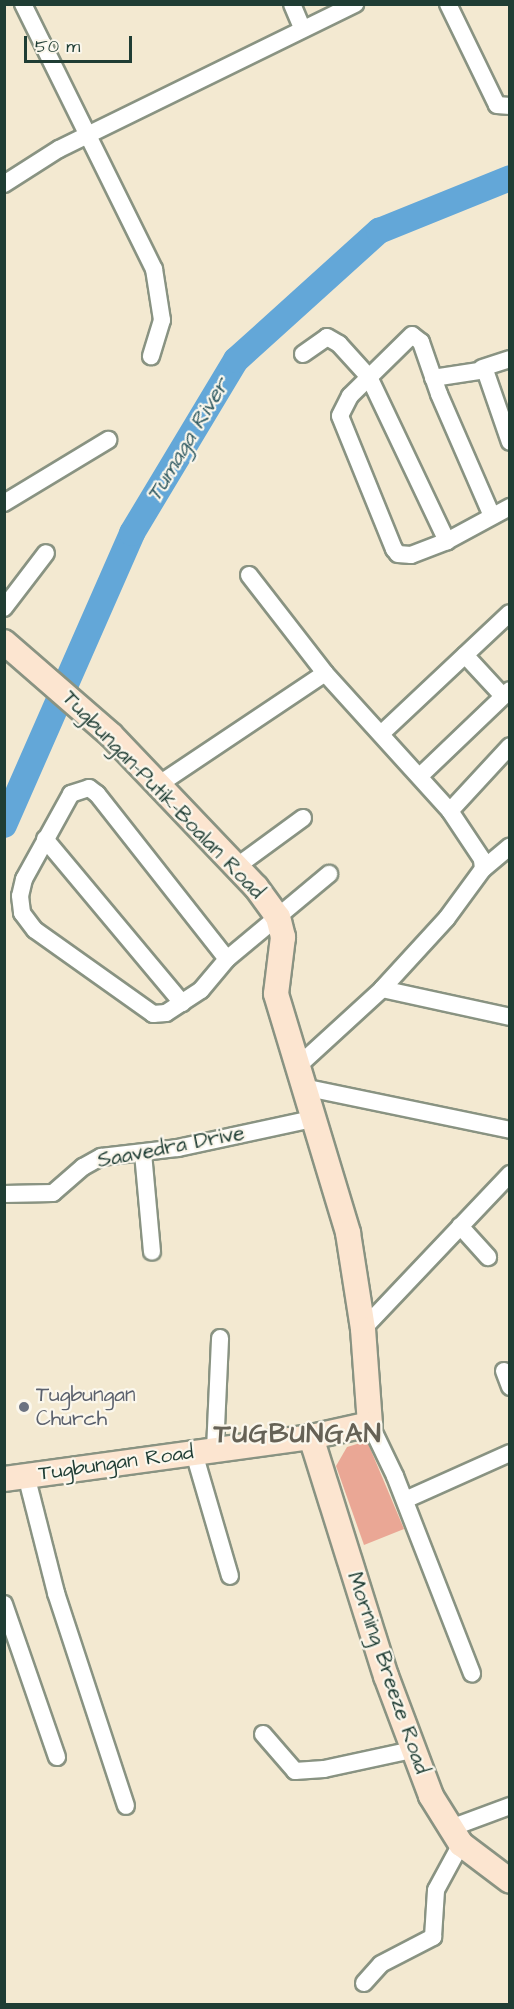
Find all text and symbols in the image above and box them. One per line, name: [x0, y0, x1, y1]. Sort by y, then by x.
scale bar: [27, 24, 135, 62]
text: 50 m: [35, 34, 80, 59]
water label: Tumaga River: [141, 374, 235, 506]
street label: Tugbungan-Putik-Boalan Road: [57, 686, 269, 904]
street label: Saavedra Drive: [95, 1120, 247, 1174]
place label: Tugbungan Church: [36, 1382, 136, 1432]
marker: Tugbungan Church: [17, 1400, 31, 1414]
district label: TUGBUNGAN: [214, 1419, 382, 1451]
street label: Tugbungan Road: [37, 1440, 195, 1486]
street label: Morning Breeze Road: [342, 1569, 434, 1777]

